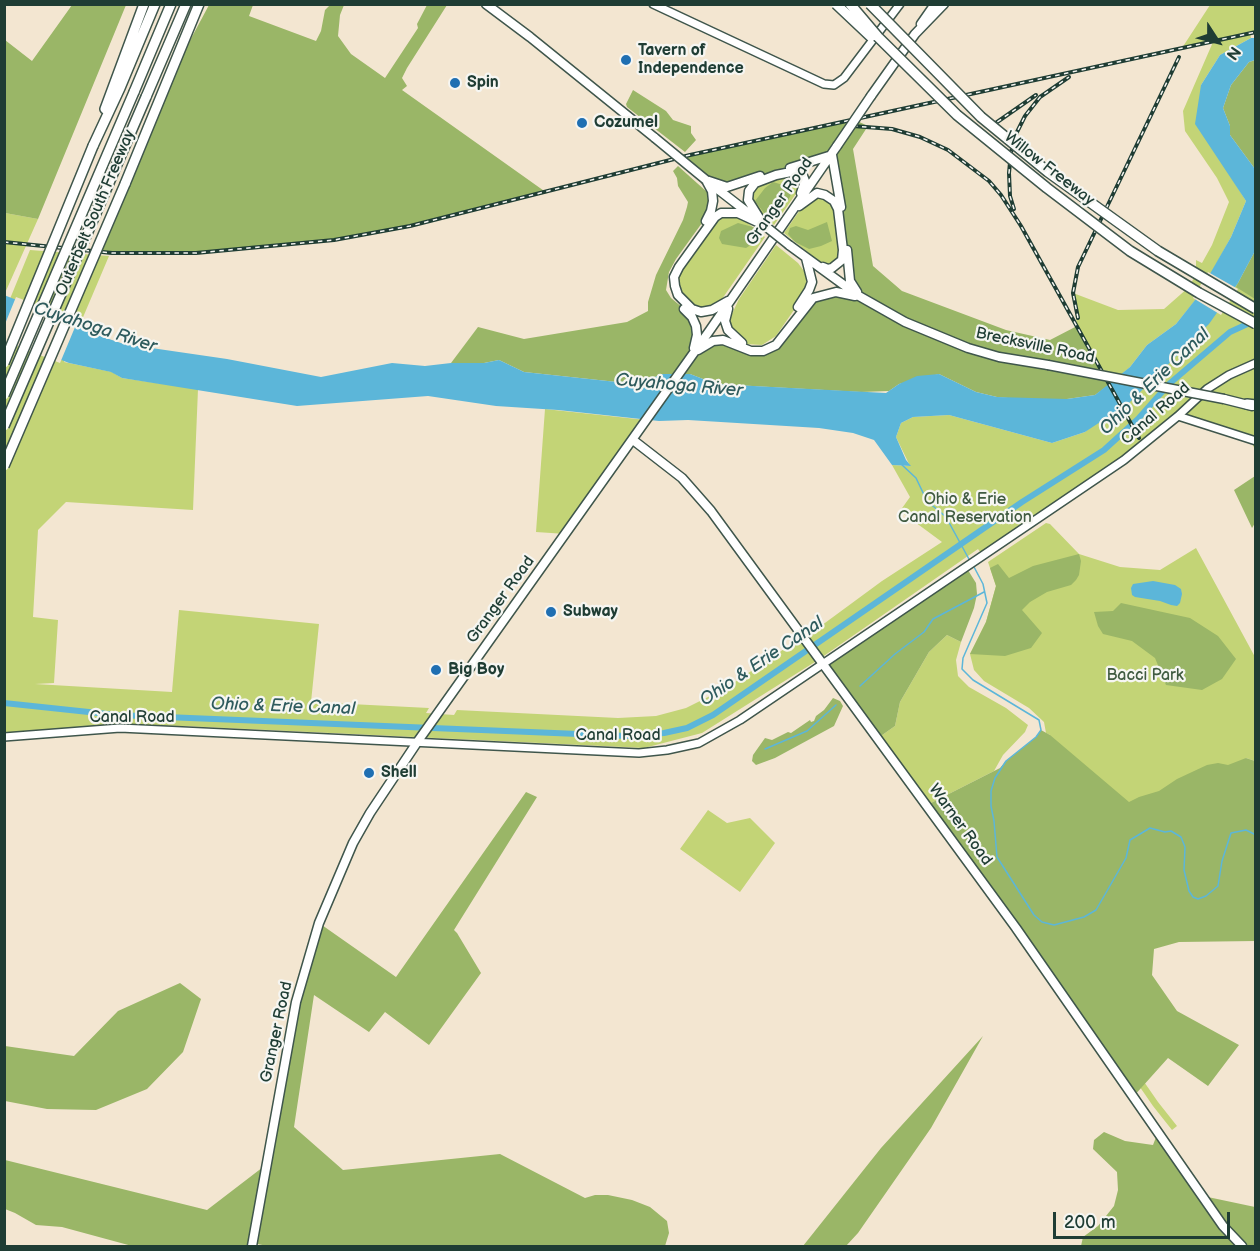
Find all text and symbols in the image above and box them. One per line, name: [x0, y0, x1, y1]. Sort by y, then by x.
north arrow: [1188, 12, 1248, 72]
place label: Tavern of Independence: [638, 41, 744, 79]
text: N: [1222, 42, 1244, 63]
marker: Tavern of Independence: [619, 53, 633, 67]
place label: Spin: [467, 73, 499, 93]
marker: Spin: [448, 76, 462, 90]
place label: Cozumel: [594, 113, 658, 133]
marker: Cozumel: [575, 116, 589, 130]
street label: Outerbelt South Freeway: [52, 127, 140, 299]
street label: Willow Freeway: [1000, 128, 1098, 210]
street label: Granger Road: [743, 154, 817, 250]
water label: Cuyahoga River: [31, 298, 159, 358]
street label: Brecksville Road: [974, 324, 1096, 368]
water label: Ohio & Erie Canal: [1095, 324, 1215, 440]
water label: Cuyahoga River: [614, 370, 744, 402]
street label: Canal Road: [1118, 379, 1194, 449]
park label: Ohio & Erie Canal Reservation: [898, 490, 1032, 528]
street label: Granger Road: [463, 553, 539, 647]
place label: Subway: [563, 602, 618, 622]
marker: Subway: [544, 605, 558, 619]
water label: Ohio & Erie Canal: [696, 613, 828, 711]
place label: Big Boy: [448, 660, 504, 680]
marker: Big Boy: [429, 663, 443, 677]
park label: Bacci Park: [1106, 666, 1184, 686]
water label: Ohio & Erie Canal: [210, 694, 356, 720]
street label: Canal Road: [89, 708, 175, 728]
street label: Canal Road: [575, 726, 661, 746]
place label: Shell: [381, 763, 417, 783]
marker: Shell: [362, 766, 376, 780]
street label: Warner Road: [924, 781, 996, 869]
street label: Granger Road: [257, 980, 297, 1084]
scale bar: [1056, 1200, 1233, 1238]
text: 200 m: [1064, 1212, 1116, 1233]

